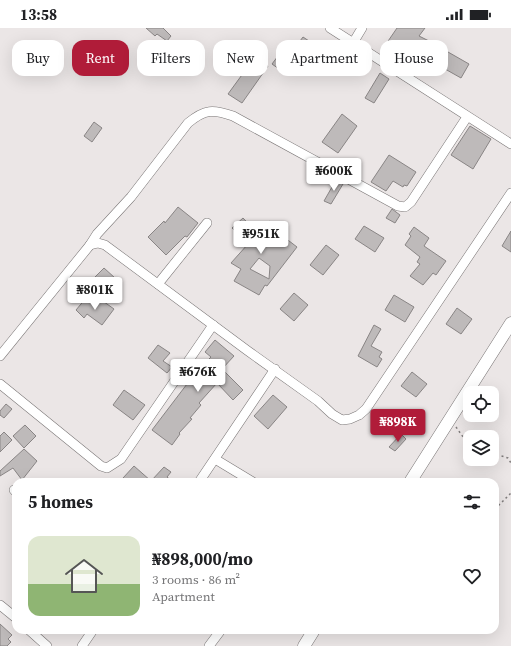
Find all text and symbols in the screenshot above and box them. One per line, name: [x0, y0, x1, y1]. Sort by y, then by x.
text: 13:58: [20, 4, 57, 25]
chip: Buy: [12, 40, 64, 76]
chip: Rent: [72, 40, 129, 76]
chip: Filters: [137, 40, 205, 76]
chip: New: [213, 40, 268, 76]
chip: Apartment: [276, 40, 372, 76]
chip: House: [380, 40, 448, 76]
pin: ₦600K: [306, 158, 362, 192]
text: ₦600K: [315, 162, 353, 179]
pin: ₦951K: [233, 221, 289, 255]
text: ₦951K: [242, 225, 280, 242]
pin: ₦801K: [67, 277, 123, 311]
text: ₦801K: [76, 281, 114, 298]
pin: ₦676K: [170, 359, 226, 393]
text: ₦676K: [179, 363, 217, 380]
map controls: [463, 386, 499, 466]
button: locate: [463, 386, 499, 422]
pin: ₦898K: [370, 409, 426, 443]
text: ₦898K: [379, 413, 417, 430]
button: layers: [463, 430, 499, 466]
text: 5 homes: [28, 490, 93, 514]
icon: filters: [461, 491, 483, 513]
text: ₦898,000/mo: [152, 547, 253, 571]
icon: home: [60, 552, 108, 600]
icon: heart: [461, 565, 483, 587]
text: 3 rooms · 86 m²: [152, 571, 240, 588]
text: Apartment: [152, 588, 215, 605]

